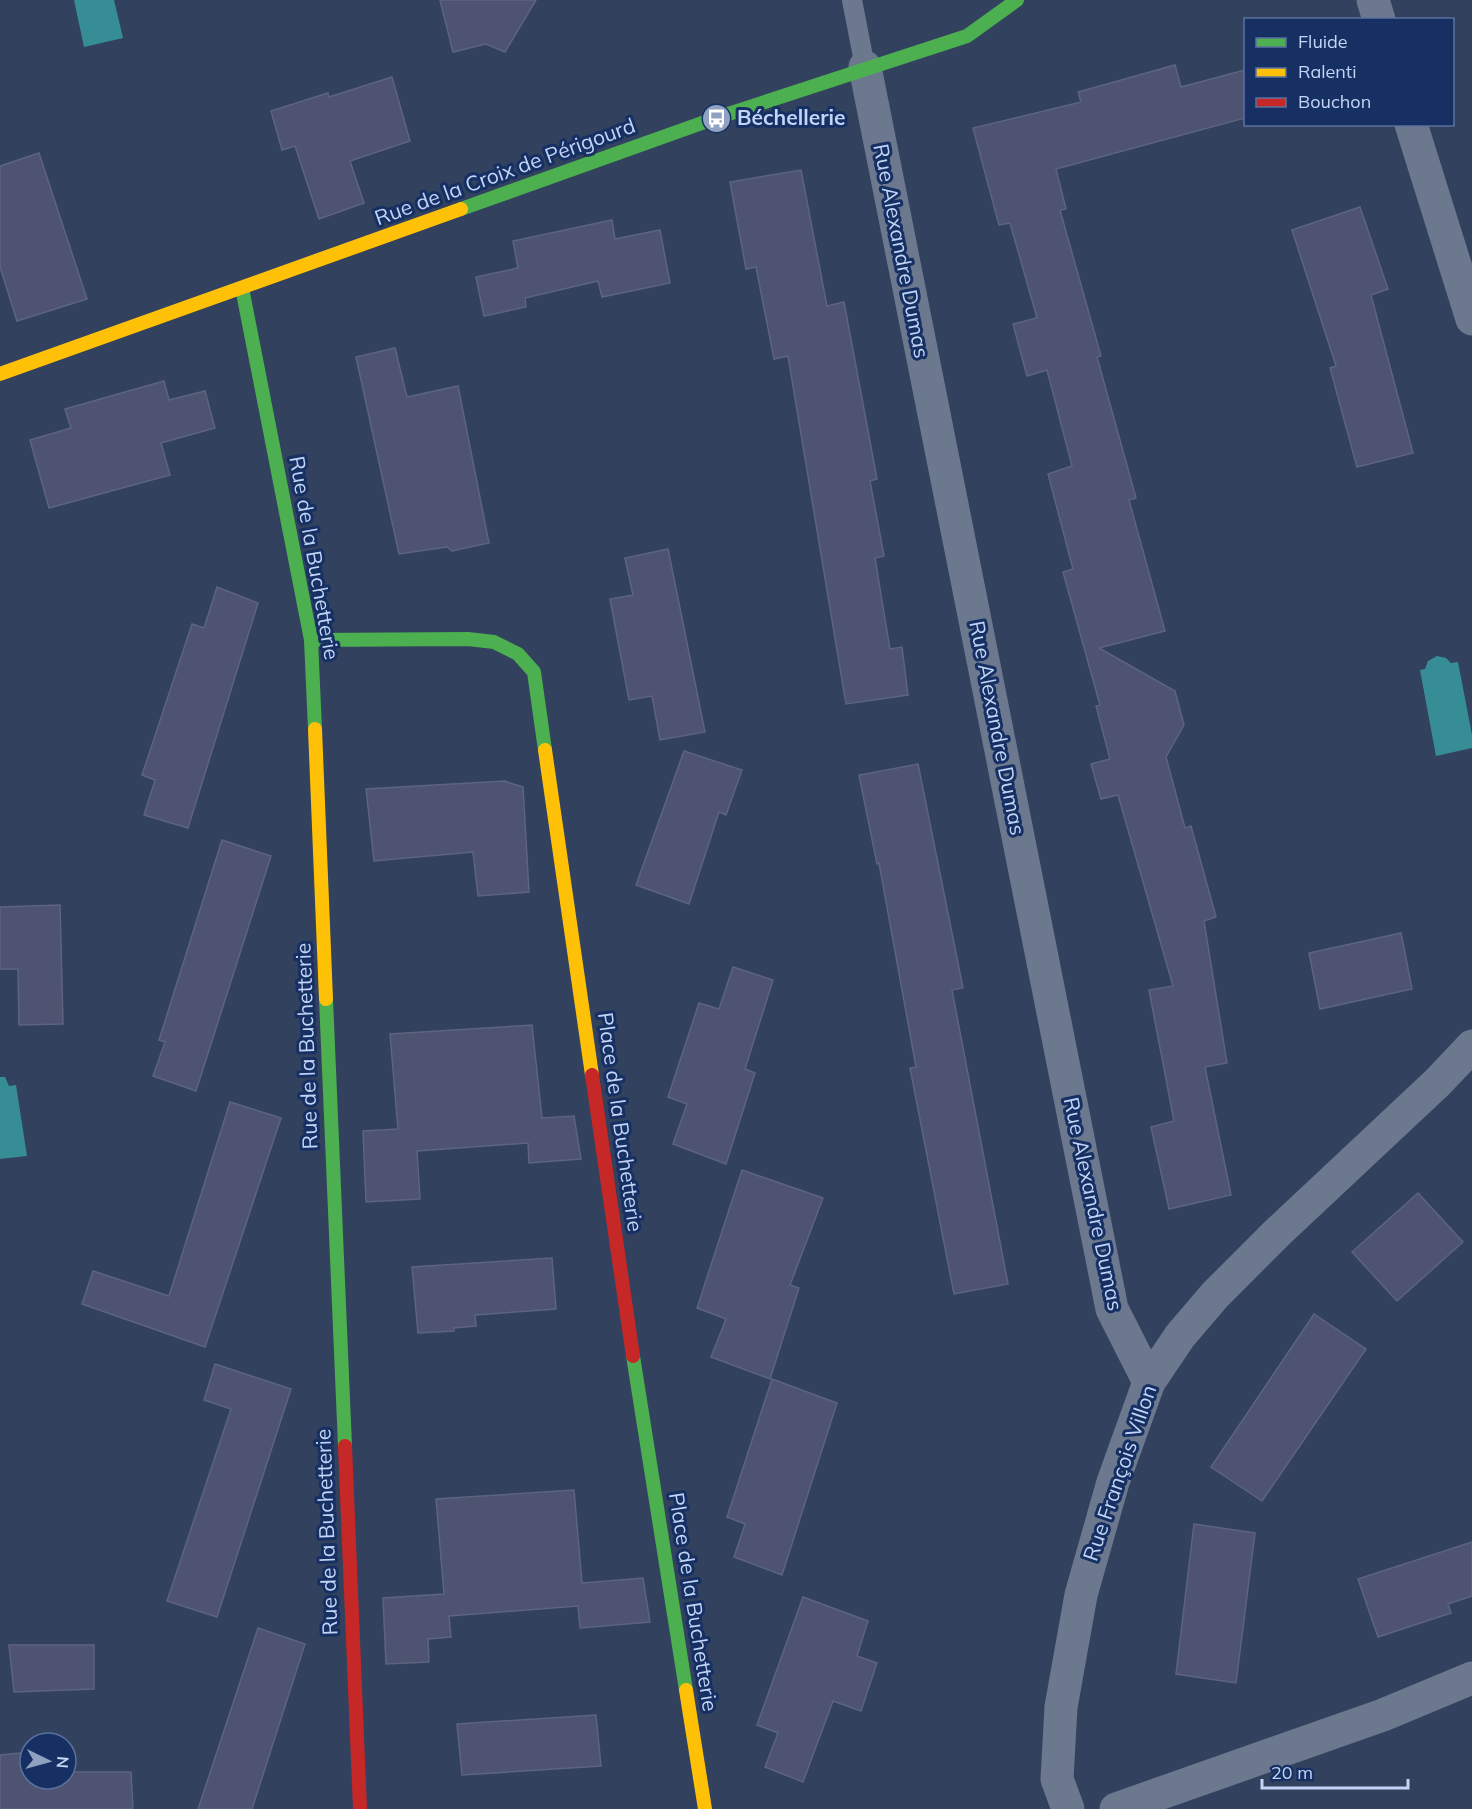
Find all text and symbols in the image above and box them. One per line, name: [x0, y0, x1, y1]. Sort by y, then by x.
legend: [1244, 18, 1454, 126]
text: Fluide: [1298, 30, 1348, 53]
text: Ralenti: [1298, 60, 1356, 83]
text: Bouchon: [1298, 90, 1371, 113]
bus stop icon: Béchellerie: [700, 102, 732, 134]
place label: Béchellerie: [737, 104, 845, 130]
street label: Rue de la Croix de Périgourd: [371, 112, 638, 230]
street label: Rue Alexandre Dumas: [868, 142, 936, 360]
street label: Rue de la Buchetterie: [284, 454, 346, 662]
street label: Rue Alexandre Dumas: [964, 619, 1032, 837]
street label: Rue de la Buchetterie: [289, 942, 323, 1150]
street label: Place de la Buchetterie: [593, 1011, 649, 1233]
street label: Rue Alexandre Dumas: [1059, 1095, 1129, 1313]
street label: Rue François Villon: [1077, 1381, 1161, 1564]
street label: Rue de la Buchetterie: [309, 1428, 343, 1636]
street label: Place de la Buchetterie: [664, 1491, 724, 1713]
north arrow: [18, 1731, 78, 1791]
scale bar: [1262, 1752, 1408, 1790]
text: N: [52, 1755, 73, 1769]
text: 20 m: [1271, 1761, 1313, 1784]

